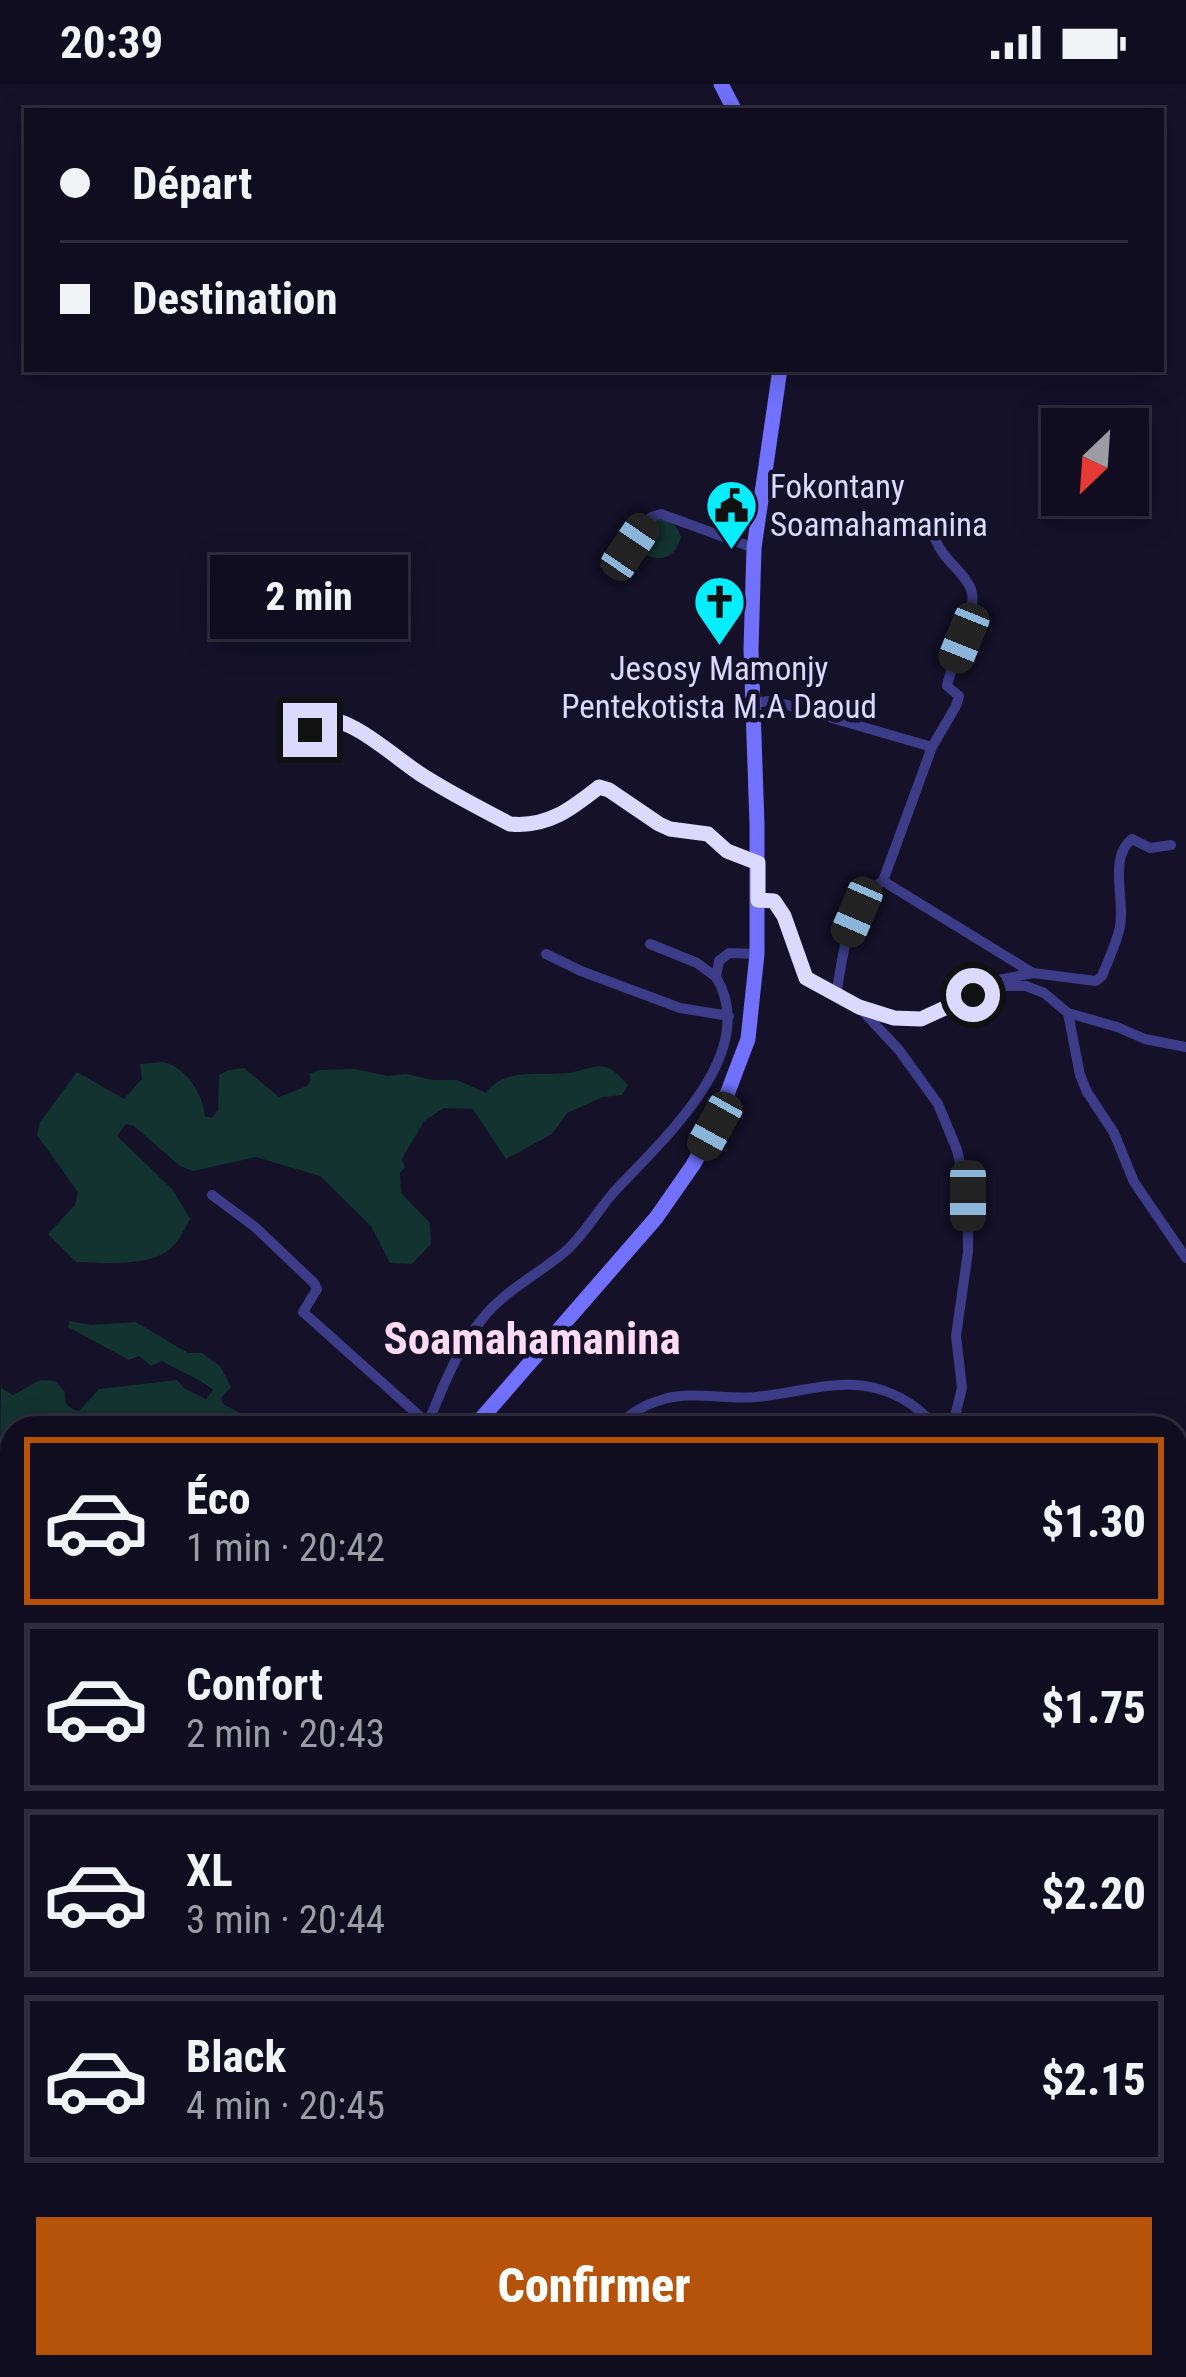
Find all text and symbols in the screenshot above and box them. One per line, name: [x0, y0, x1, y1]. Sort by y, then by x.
text: 20:39: [60, 16, 163, 69]
text: Départ: [132, 157, 252, 210]
text: Destination: [132, 272, 338, 325]
north arrow: [1041, 408, 1149, 516]
map controls: [1041, 408, 1149, 516]
place label: Fokontany Soamahamanina: [770, 467, 988, 544]
public building icon: Fokontany Soamahamanina: [703, 477, 759, 551]
car: [595, 507, 665, 587]
callout: 2 min: [211, 556, 409, 640]
church icon: Jesosy Mamonjy Pentekotista M.A Daoud: [691, 573, 747, 647]
text: 2 min: [266, 574, 352, 620]
car: [934, 598, 994, 678]
place label: Jesosy Mamonjy Pentekotista M.A Daoud: [561, 649, 877, 726]
route end: [283, 703, 337, 757]
car: [826, 872, 888, 952]
route start: [946, 968, 1000, 1022]
car: [682, 1086, 748, 1166]
car: [950, 1160, 986, 1232]
district label: Soamahamanina: [383, 1312, 681, 1365]
icon: car: [42, 1467, 150, 1575]
text: Éco: [186, 1472, 251, 1525]
text: $1.30: [1041, 1495, 1146, 1548]
text: 1 min · 20:42: [186, 1525, 385, 1571]
icon: car: [42, 1653, 150, 1761]
text: Confort: [186, 1658, 323, 1711]
text: $1.75: [1041, 1681, 1146, 1734]
text: 2 min · 20:43: [186, 1711, 385, 1757]
icon: car: [42, 1839, 150, 1947]
text: XL: [186, 1844, 233, 1897]
text: $2.20: [1041, 1867, 1146, 1920]
text: 3 min · 20:44: [186, 1897, 385, 1943]
icon: car: [42, 2025, 150, 2133]
text: Black: [186, 2030, 286, 2083]
text: $2.15: [1041, 2053, 1146, 2106]
text: 4 min · 20:45: [186, 2083, 385, 2129]
button: Confirmer: [36, 2217, 1152, 2355]

